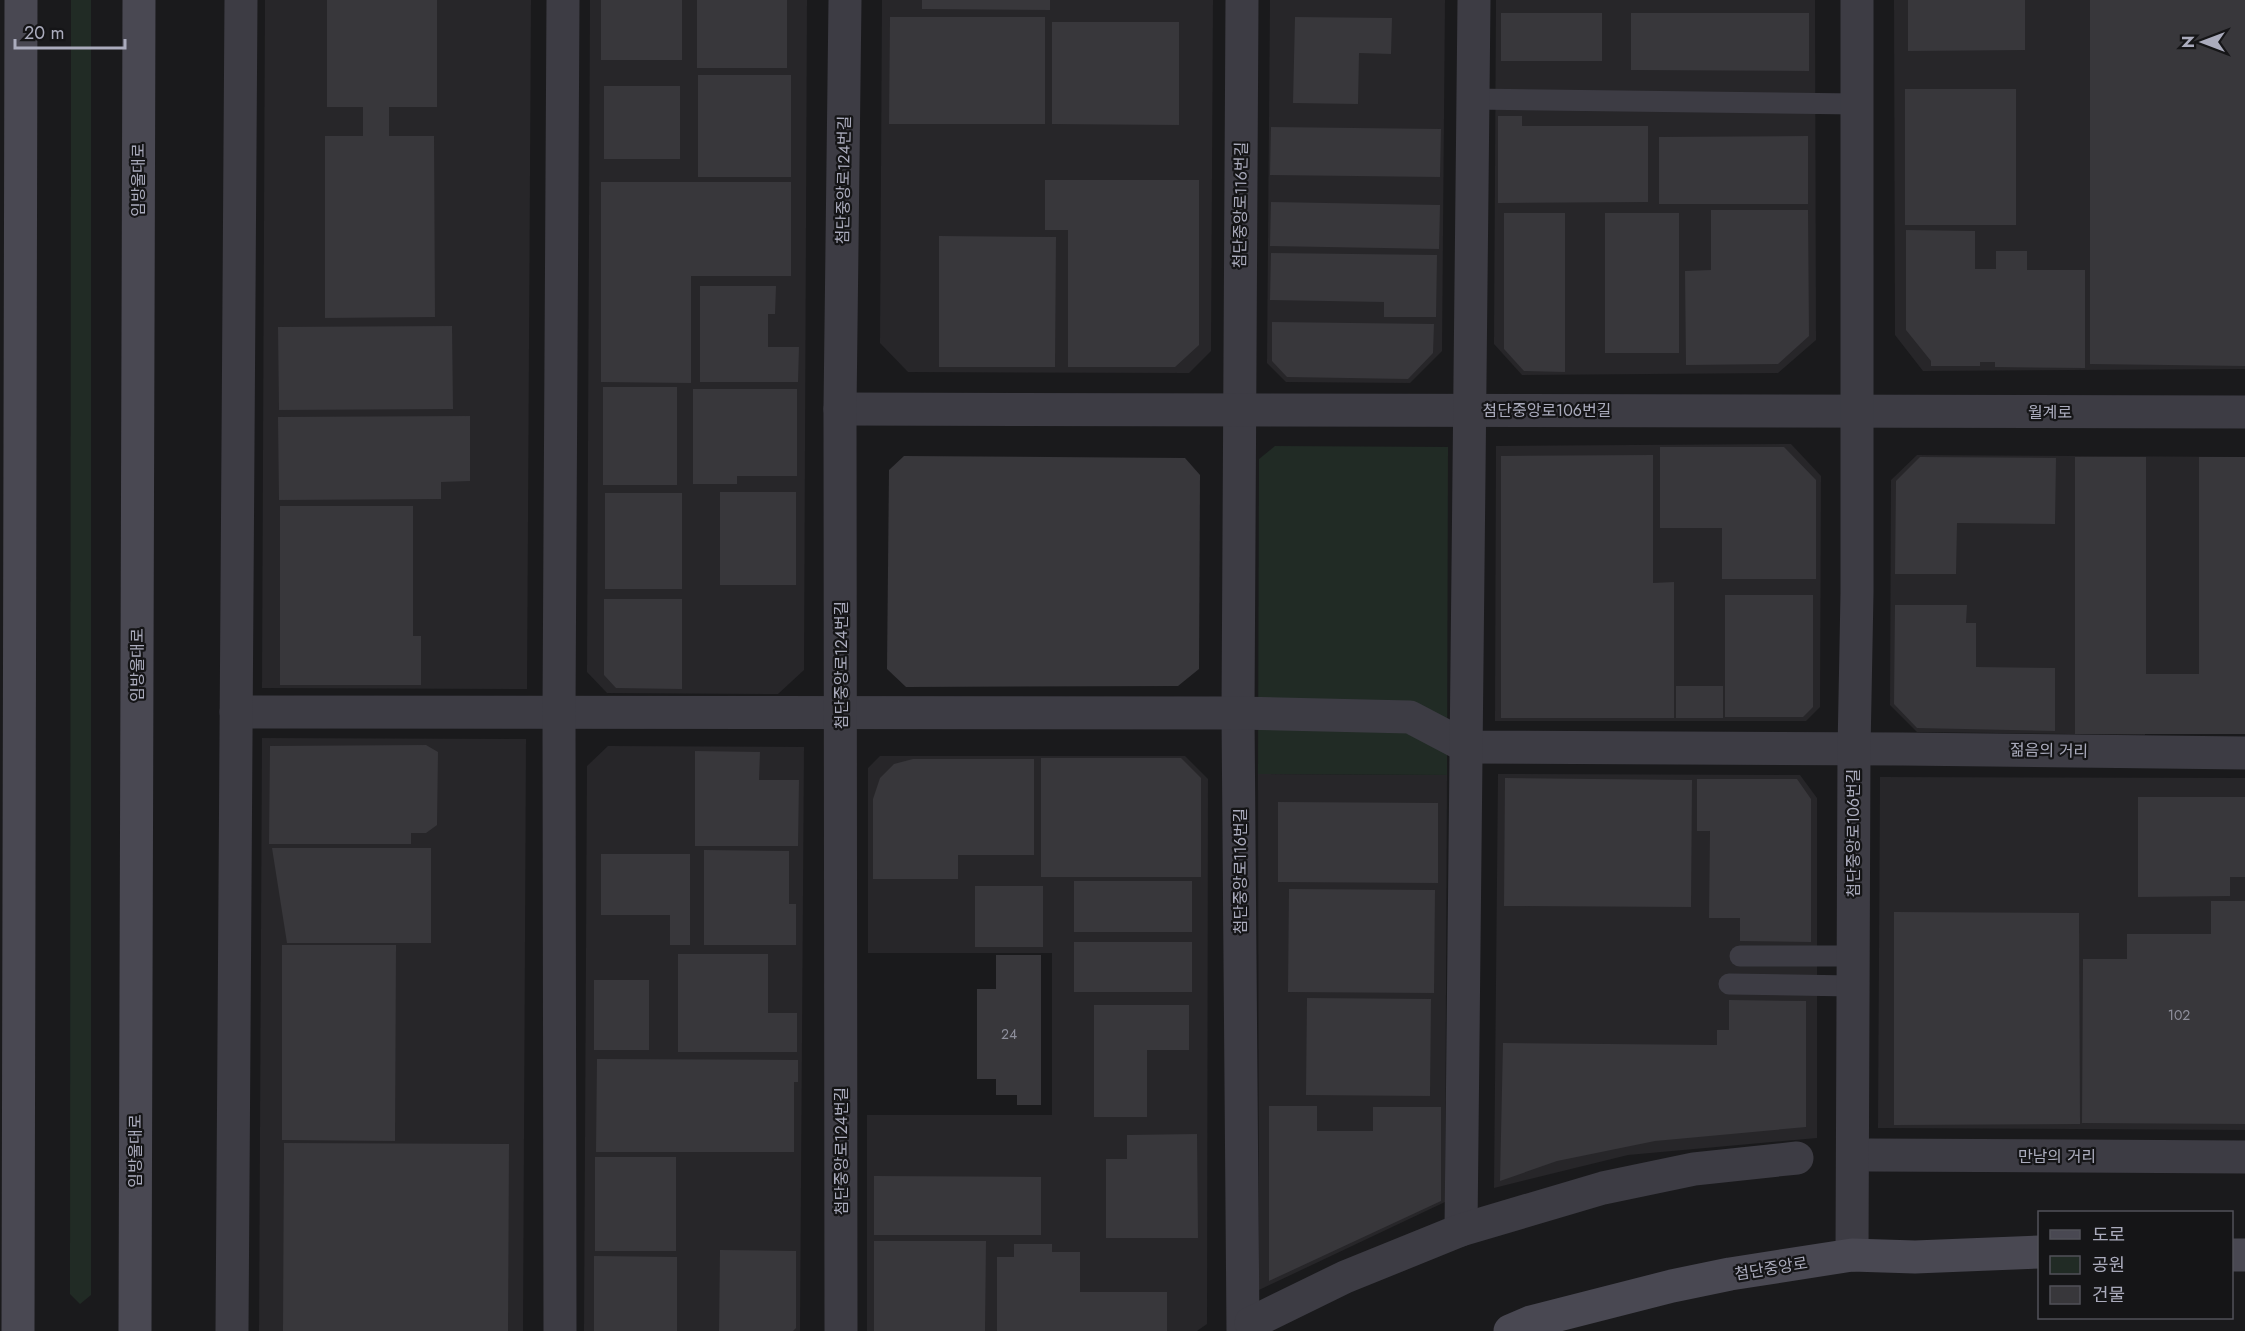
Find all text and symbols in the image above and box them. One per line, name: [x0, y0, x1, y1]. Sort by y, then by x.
scale bar: [15, 12, 124, 50]
north arrow: [2173, 12, 2233, 72]
text: 20 m: [24, 20, 64, 46]
text: N: [2177, 36, 2200, 48]
street label: 첨단중앙로124번길: [831, 115, 856, 245]
street label: 첨단중앙로116번길: [1228, 141, 1253, 269]
street label: 임방울대로: [127, 143, 150, 217]
street label: 첨단중앙로106번길: [1482, 399, 1612, 422]
street label: 월계로: [2028, 401, 2072, 424]
street label: 첨단중앙로124번길: [830, 601, 853, 729]
street label: 임방울대로: [126, 628, 149, 702]
street label: 젊음의 거리: [2010, 738, 2088, 763]
street label: 첨단중앙로106번길: [1842, 768, 1865, 898]
street label: 첨단중앙로116번길: [1229, 808, 1252, 934]
house number: 102: [2168, 1005, 2190, 1025]
house number: 24: [1001, 1024, 1017, 1044]
street label: 첨단중앙로124번길: [830, 1087, 853, 1215]
street label: 임방울대로: [124, 1114, 147, 1188]
street label: 만남의 거리: [2018, 1145, 2096, 1168]
legend: [2038, 1211, 2233, 1319]
text: 도로: [2092, 1222, 2125, 1248]
street label: 첨단중앙로: [1733, 1251, 1809, 1286]
text: 공원: [2092, 1252, 2125, 1278]
text: 건물: [2092, 1282, 2125, 1308]

